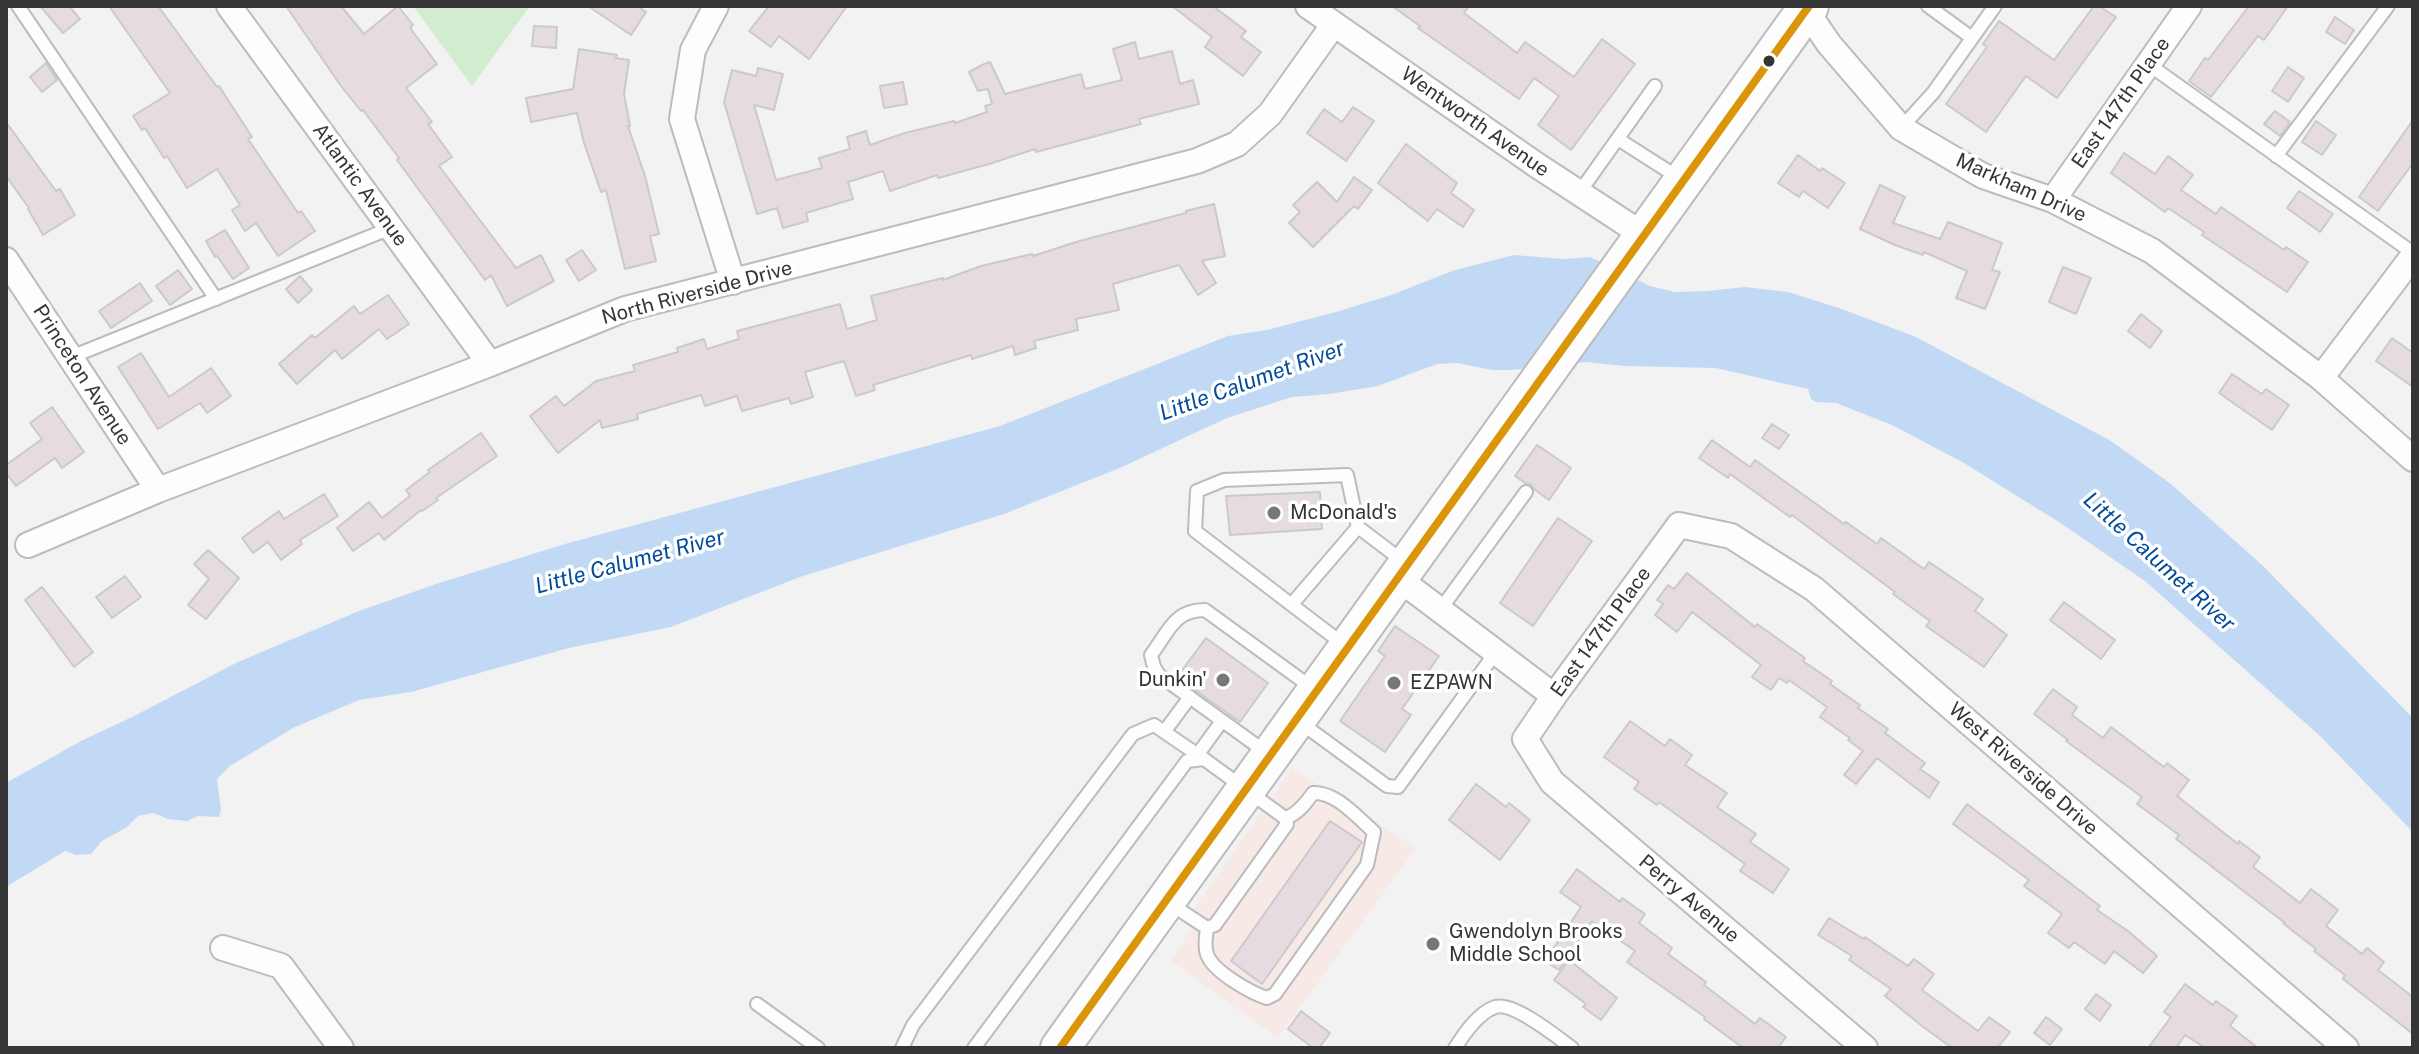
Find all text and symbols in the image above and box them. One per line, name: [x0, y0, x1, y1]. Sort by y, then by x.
street label: East 147th Place: [2067, 33, 2175, 173]
unlabelled marker: [1761, 53, 1777, 69]
street label: Wentworth Avenue: [1396, 62, 1554, 182]
street label: Atlantic Avenue: [307, 119, 413, 251]
street label: Markham Drive: [1952, 148, 2090, 228]
street label: North Riverside Drive: [599, 256, 795, 330]
street label: Princeton Avenue: [28, 300, 136, 450]
water label: Little Calumet River: [1156, 335, 1348, 427]
water label: Little Calumet River: [2078, 487, 2240, 637]
place label: McDonald's: [1290, 501, 1397, 525]
marker: McDonald's: [1265, 504, 1283, 522]
water label: Little Calumet River: [532, 524, 728, 600]
street label: East 147th Place: [1546, 562, 1656, 702]
place label: Dunkin': [1138, 668, 1207, 692]
marker: Dunkin': [1214, 671, 1232, 689]
place label: EZPAWN: [1410, 671, 1493, 695]
marker: EZPAWN: [1385, 674, 1403, 692]
street label: West Riverside Drive: [1943, 698, 2103, 840]
street label: Perry Avenue: [1634, 850, 1744, 948]
place label: Gwendolyn Brooks Middle School: [1449, 920, 1623, 967]
marker: Gwendolyn Brooks Middle School: [1424, 935, 1442, 953]

